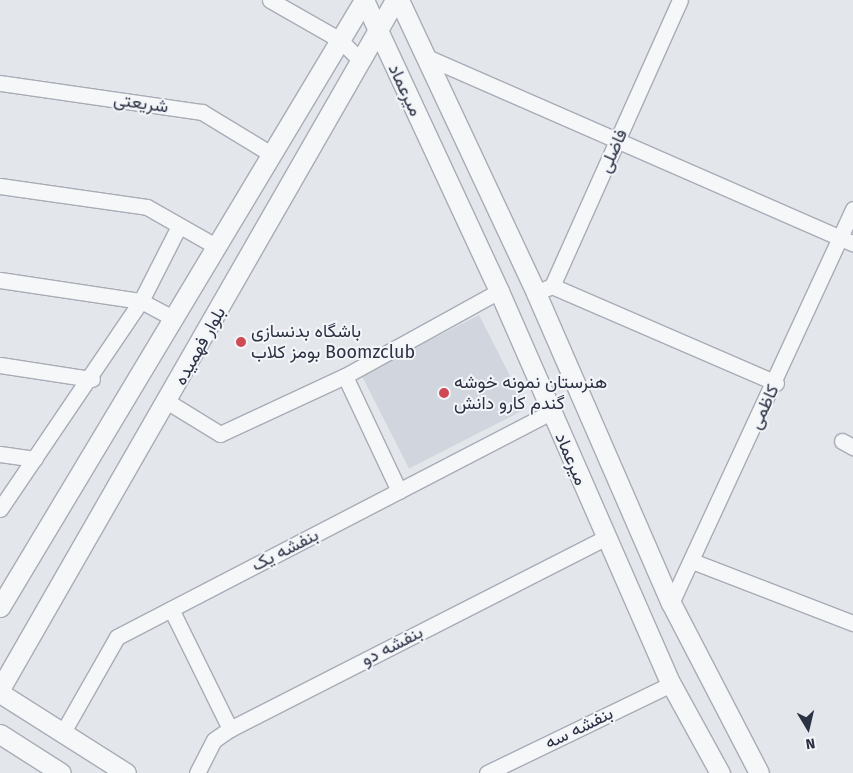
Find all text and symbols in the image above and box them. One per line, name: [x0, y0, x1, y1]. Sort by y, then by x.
street label: میرعماد: [384, 60, 426, 120]
street label: شریعتی: [112, 88, 170, 118]
street label: فاضلی: [594, 126, 632, 176]
street label: بلوار فهمیده: [170, 303, 230, 389]
place label: باشگاه بدنسازی بومز کلاب Boomzclub: [251, 321, 415, 364]
marker: باشگاه بدنسازی بومز کلاب Boomzclub: [235, 336, 247, 348]
place label: هنرستان نمونه خوشه گندم کارو دانش: [454, 372, 607, 414]
street label: کاظمی: [744, 381, 784, 433]
marker: هنرستان نمونه خوشه گندم کارو دانش: [438, 387, 450, 399]
street label: میرعماد: [550, 429, 592, 489]
street label: بنفشه یک: [248, 524, 322, 576]
street label: بنفشه دو: [358, 621, 426, 671]
street label: بنفشه سه: [541, 702, 617, 754]
north arrow: [783, 703, 833, 753]
text: N: [805, 734, 816, 752]

